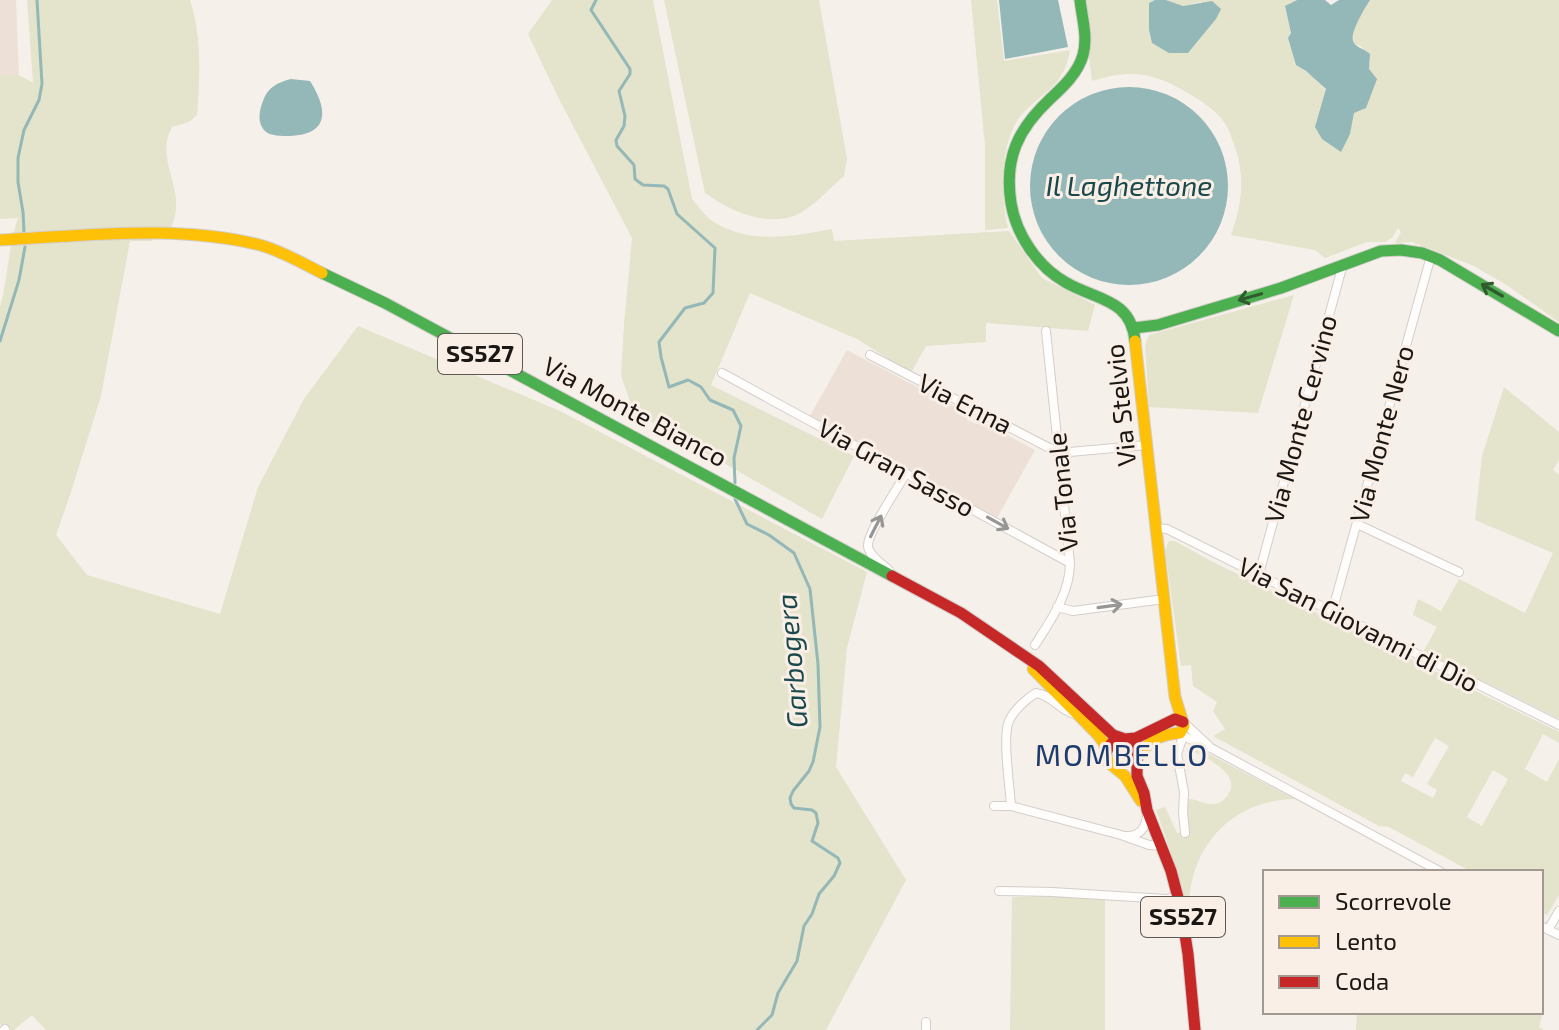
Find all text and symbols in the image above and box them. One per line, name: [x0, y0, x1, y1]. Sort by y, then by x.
water label: Il Laghettone: [1046, 168, 1212, 202]
one-way arrow: [1481, 282, 1504, 298]
one-way arrow: [1238, 291, 1263, 305]
street label: Via Monte Cervino: [1257, 311, 1342, 526]
road number: SS527: [438, 334, 522, 374]
street label: Via Stelvio: [1098, 342, 1141, 468]
street label: Via Monte Nero: [1342, 342, 1419, 525]
street label: Via Monte Bianco: [538, 349, 733, 472]
street label: Via Enna: [913, 366, 1018, 439]
street label: Via Gran Sasso: [813, 411, 980, 523]
street label: Via Tonale: [1040, 431, 1083, 553]
one-way arrow: [869, 515, 885, 539]
one-way arrow: [986, 516, 1010, 532]
street label: Via San Giovanni di Dio: [1233, 550, 1484, 698]
water label: Garbogera: [768, 593, 814, 730]
one-way arrow: [1097, 598, 1122, 613]
district label: MOMBELLO: [1035, 736, 1209, 772]
legend: [1263, 870, 1543, 1014]
text: Scorrevole: [1335, 886, 1452, 915]
road number: SS527: [1141, 897, 1225, 937]
text: Lento: [1335, 926, 1397, 955]
text: Coda: [1335, 966, 1389, 995]

